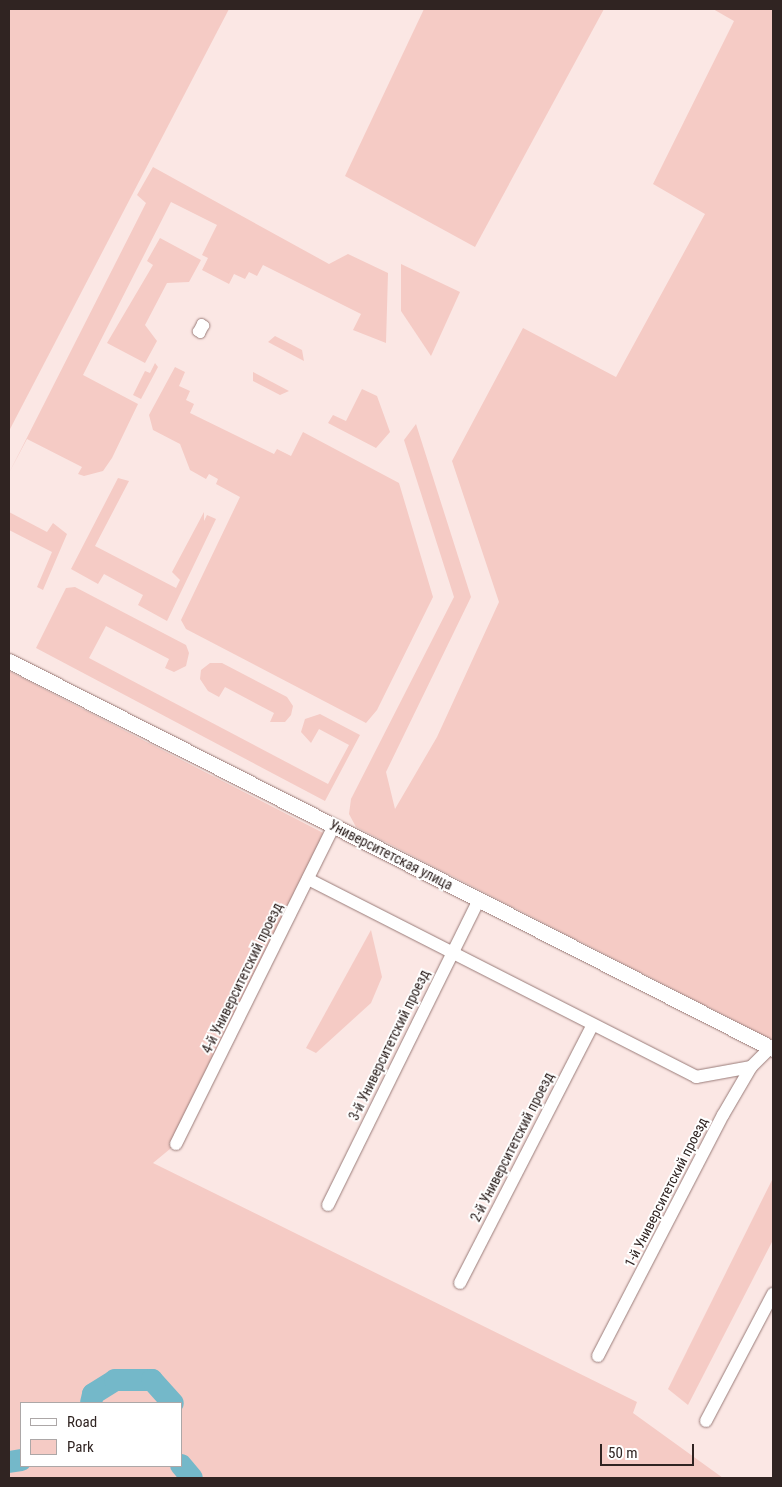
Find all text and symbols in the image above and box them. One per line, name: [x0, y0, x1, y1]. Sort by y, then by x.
street label: Университетская улица: [326, 817, 456, 893]
street label: 4-й Университетский проезд: [198, 900, 286, 1056]
street label: 3-й Университетский проезд: [345, 967, 433, 1123]
street label: 2-й Университетский проезд: [467, 1069, 557, 1225]
street label: 1-й Университетский проезд: [621, 1114, 711, 1270]
legend: [20, 1402, 182, 1467]
text: Road: [67, 1413, 97, 1431]
scale bar: [602, 1434, 696, 1466]
text: Park: [67, 1438, 94, 1456]
text: 50 m: [608, 1444, 638, 1462]

